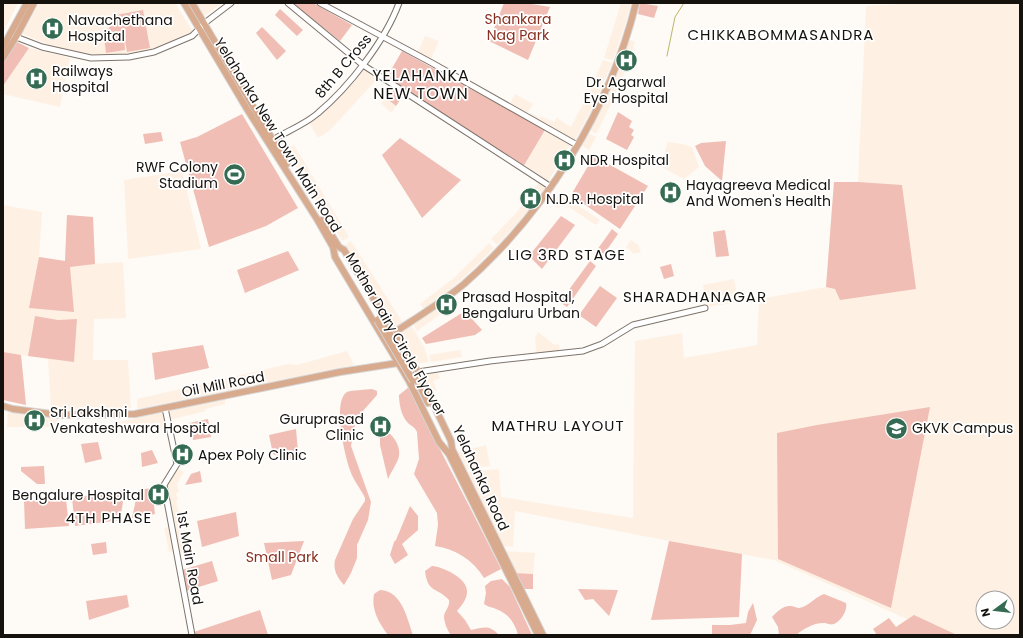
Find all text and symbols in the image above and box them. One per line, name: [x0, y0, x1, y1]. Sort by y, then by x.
park label: Shankara Nag Park: [485, 9, 551, 45]
place label: Navachethana Hospital: [68, 10, 173, 46]
hospital icon: Navachethana Hospital: [39, 15, 65, 41]
district label: CHIKKABOMMASANDRA: [688, 24, 874, 45]
street label: 8th B Cross: [310, 29, 376, 103]
street label: Yelahanka New Town Main Road: [210, 34, 346, 236]
hospital icon: Dr. Agarwal Eye Hospital: [613, 47, 639, 73]
place label: Railways Hospital: [52, 61, 113, 97]
district label: YELAHANKA NEW TOWN: [372, 64, 470, 105]
hospital icon: Railways Hospital: [24, 66, 50, 92]
place label: Dr. Agarwal Eye Hospital: [584, 72, 668, 108]
hospital icon: NDR Hospital: [551, 147, 577, 173]
place label: NDR Hospital: [580, 150, 669, 170]
place label: RWF Colony Stadium: [136, 157, 218, 193]
sports icon: RWF Colony Stadium: [221, 162, 247, 188]
place label: Hayagreeva Medical And Women's Health: [686, 175, 831, 211]
hospital icon: Hayagreeva Medical And Women's Health: [657, 180, 683, 206]
hospital icon: N.D.R. Hospital: [517, 186, 543, 212]
place label: N.D.R. Hospital: [546, 189, 644, 209]
district label: LIG 3RD STAGE: [508, 244, 626, 265]
street label: Mother Dairy Circle Flyover: [341, 249, 451, 419]
district label: SHARADHANAGAR: [623, 286, 767, 307]
place label: Prasad Hospital, Bengaluru Urban: [462, 287, 580, 323]
hospital icon: Prasad Hospital, Bengaluru Urban: [434, 292, 460, 318]
street label: Oil Mill Road: [180, 366, 266, 402]
place label: Sri Lakshmi Venkateshwara Hospital: [50, 402, 220, 438]
hospital icon: Sri Lakshmi Venkateshwara Hospital: [21, 407, 47, 433]
place label: Guruprasad Clinic: [280, 409, 364, 445]
hospital icon: Guruprasad Clinic: [367, 414, 393, 440]
district label: MATHRU LAYOUT: [491, 415, 625, 436]
school or university icon: GKVK Campus: [884, 415, 910, 441]
place label: GKVK Campus: [912, 418, 1013, 438]
street label: Yelahanka Road: [448, 422, 514, 534]
hospital icon: Apex Poly Clinic: [169, 442, 195, 468]
place label: Apex Poly Clinic: [198, 445, 307, 465]
hospital icon: Bengalure Hospital: [146, 482, 172, 508]
place label: Bengalure Hospital: [12, 485, 144, 505]
district label: 4TH PHASE: [66, 507, 152, 528]
street label: 1st Main Road: [172, 510, 208, 606]
park label: Small Park: [246, 547, 319, 567]
north arrow: [975, 590, 1015, 630]
text: N: [977, 607, 994, 619]

